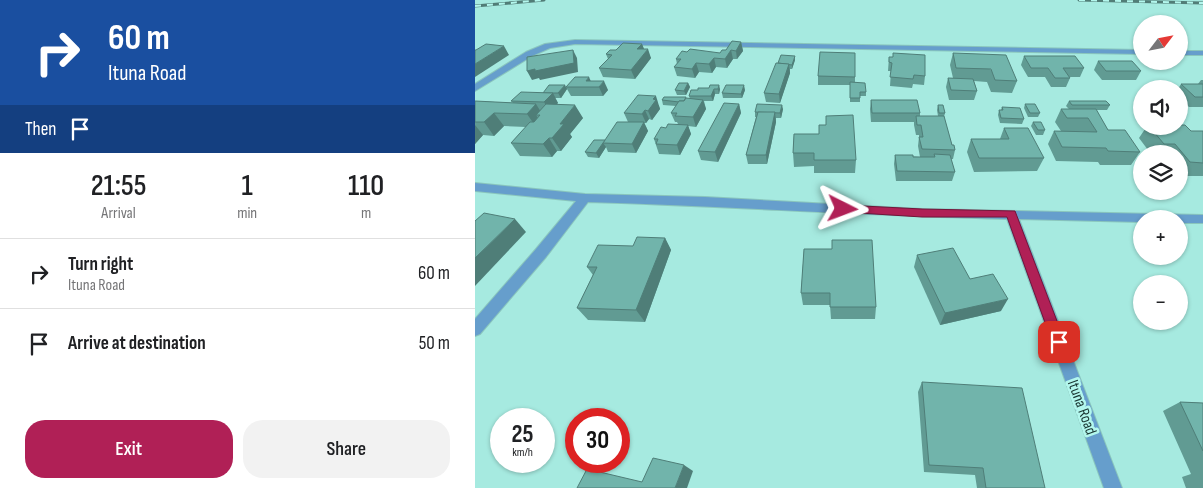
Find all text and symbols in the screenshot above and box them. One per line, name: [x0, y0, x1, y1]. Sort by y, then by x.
north arrow: [1133, 15, 1187, 70]
map controls: [1133, 15, 1188, 330]
text: 60 m: [108, 17, 170, 60]
icon: right: [25, 20, 90, 85]
text: Ituna Road: [108, 60, 186, 87]
button: sound: [1133, 80, 1188, 135]
icon: arrive: [66, 115, 94, 143]
text: Then: [25, 118, 56, 141]
button: layers: [1133, 145, 1188, 200]
text: 21:55: [91, 168, 146, 204]
text: 1: [242, 168, 253, 204]
text: 110: [348, 168, 384, 204]
position arrow: [816, 182, 868, 234]
text: Arrival: [101, 204, 136, 223]
text: min: [237, 204, 257, 223]
text: m: [361, 204, 371, 223]
button: +: [1133, 210, 1188, 265]
text: Turn right: [68, 253, 133, 276]
icon: right: [25, 260, 53, 288]
text: 60 m: [418, 262, 450, 285]
button: −: [1133, 275, 1188, 330]
text: Ituna Road: [68, 276, 125, 295]
pin: [1038, 321, 1080, 363]
icon: arrive: [1045, 328, 1073, 356]
icon: arrive: [25, 330, 53, 358]
text: Arrive at destination: [68, 332, 206, 355]
text: 50 m: [419, 332, 450, 355]
street label: Ituna Road: [1063, 377, 1100, 438]
speed limit sign: 30: [565, 408, 630, 473]
text: 25: [512, 419, 533, 450]
button: Exit: [25, 420, 233, 478]
button: Share: [243, 420, 450, 478]
text: km/h: [512, 445, 533, 460]

